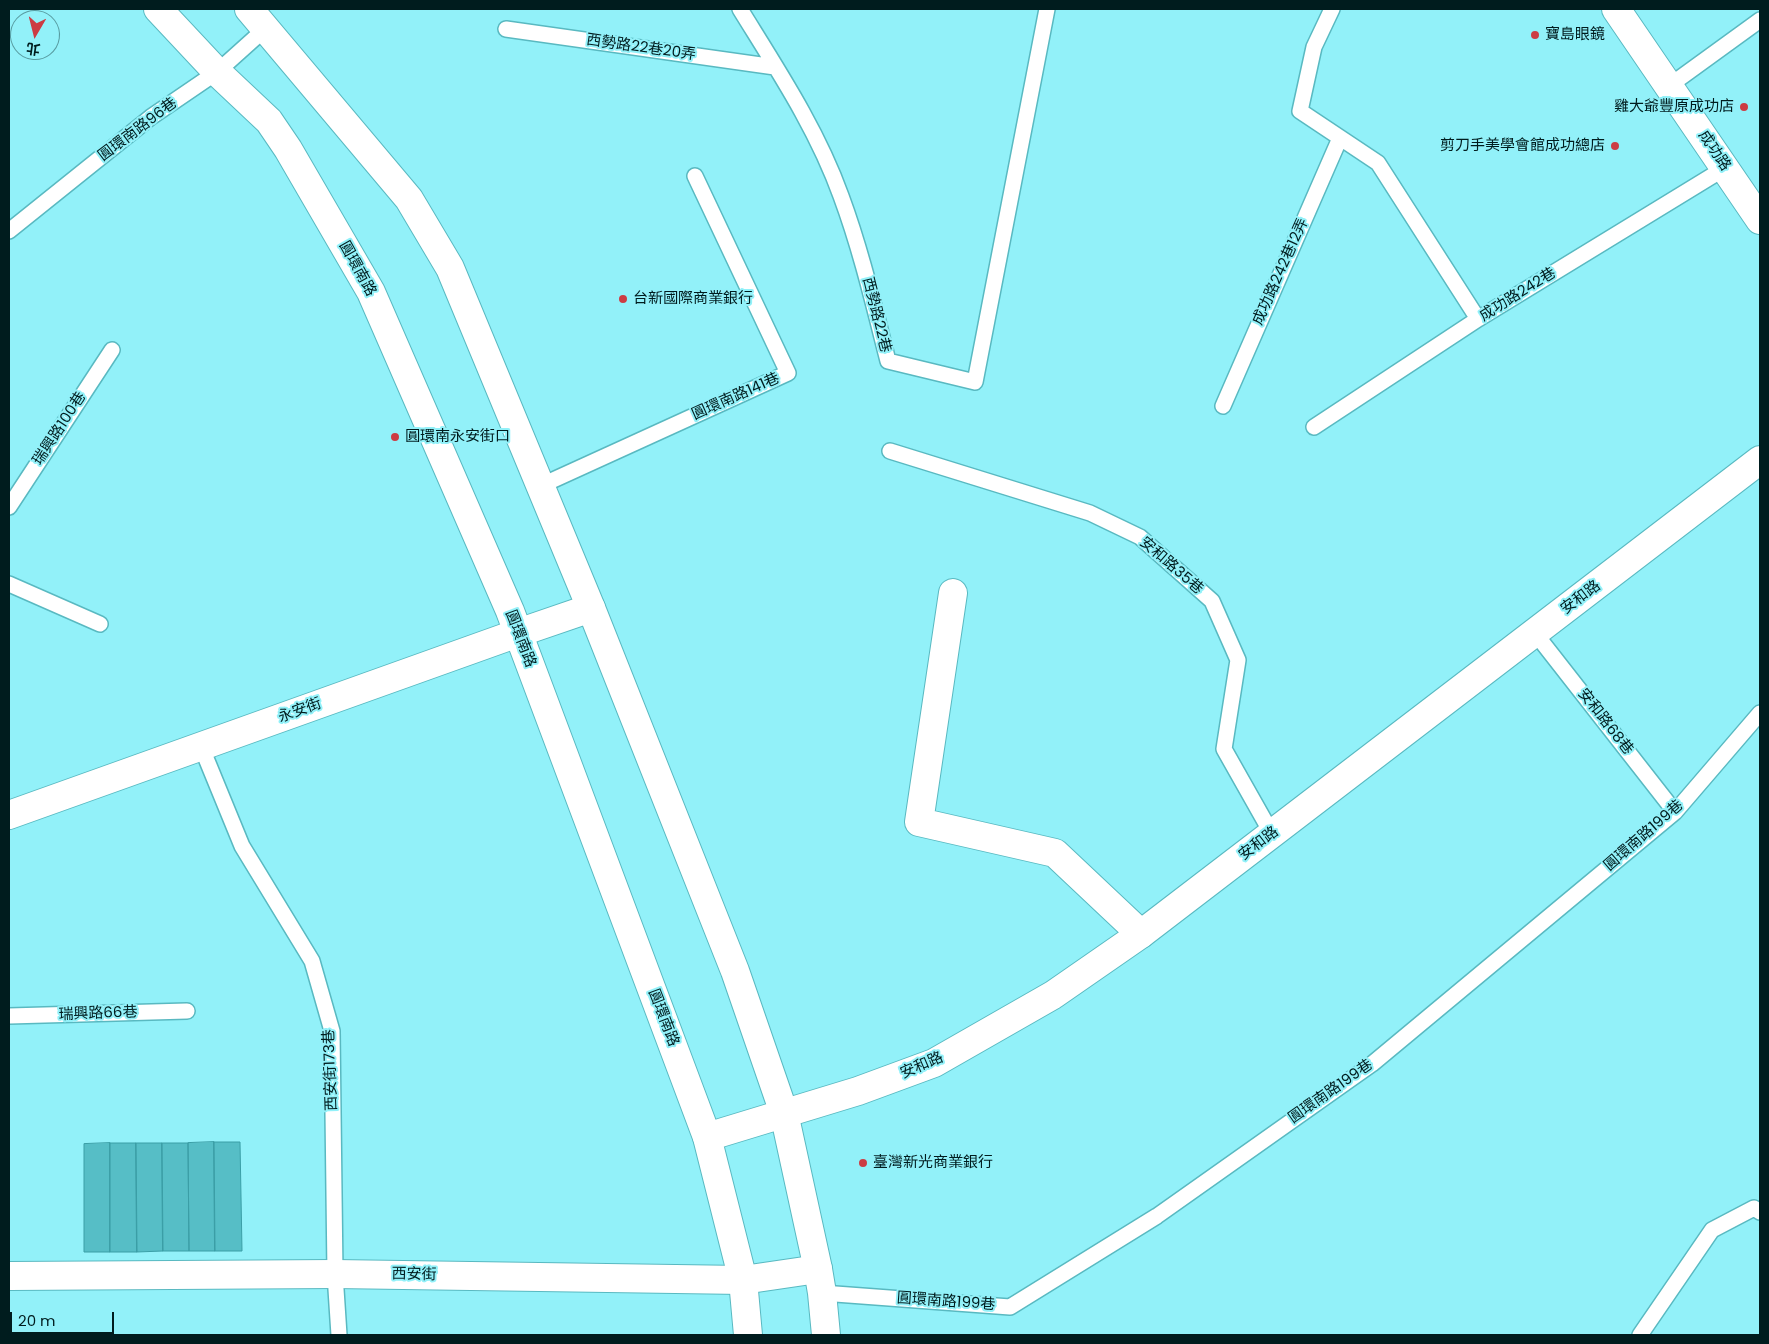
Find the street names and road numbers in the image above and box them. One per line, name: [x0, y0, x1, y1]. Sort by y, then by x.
street label: 西勢路22巷20弄: [585, 31, 697, 65]
street label: 圓環南路96巷: [95, 95, 181, 165]
street label: 成功路: [1694, 127, 1734, 175]
street label: 成功路242巷12弄: [1249, 216, 1313, 328]
street label: 圓環南路: [335, 238, 379, 300]
street label: 成功路242巷: [1476, 264, 1560, 326]
street label: 西勢路22巷: [858, 275, 894, 355]
street label: 圓環南路141巷: [689, 370, 783, 424]
street label: 瑞興路100巷: [30, 389, 90, 469]
street label: 安和路35巷: [1136, 534, 1206, 598]
street label: 安和路: [1558, 577, 1604, 619]
street label: 圓環南路: [501, 608, 539, 670]
street label: 安和路68巷: [1574, 685, 1636, 759]
street label: 永安街: [276, 695, 324, 727]
street label: 圓環南路199巷: [1601, 797, 1687, 875]
street label: 安和路: [1236, 823, 1282, 865]
street label: 圓環南路: [644, 987, 682, 1049]
street label: 瑞興路66巷: [58, 1004, 138, 1024]
street label: 西安街173巷: [321, 1029, 341, 1111]
street label: 安和路: [898, 1049, 946, 1083]
street label: 圓環南路199巷: [1285, 1056, 1377, 1128]
street label: 西安街: [391, 1266, 437, 1284]
street label: 圓環南路199巷: [896, 1290, 996, 1314]

